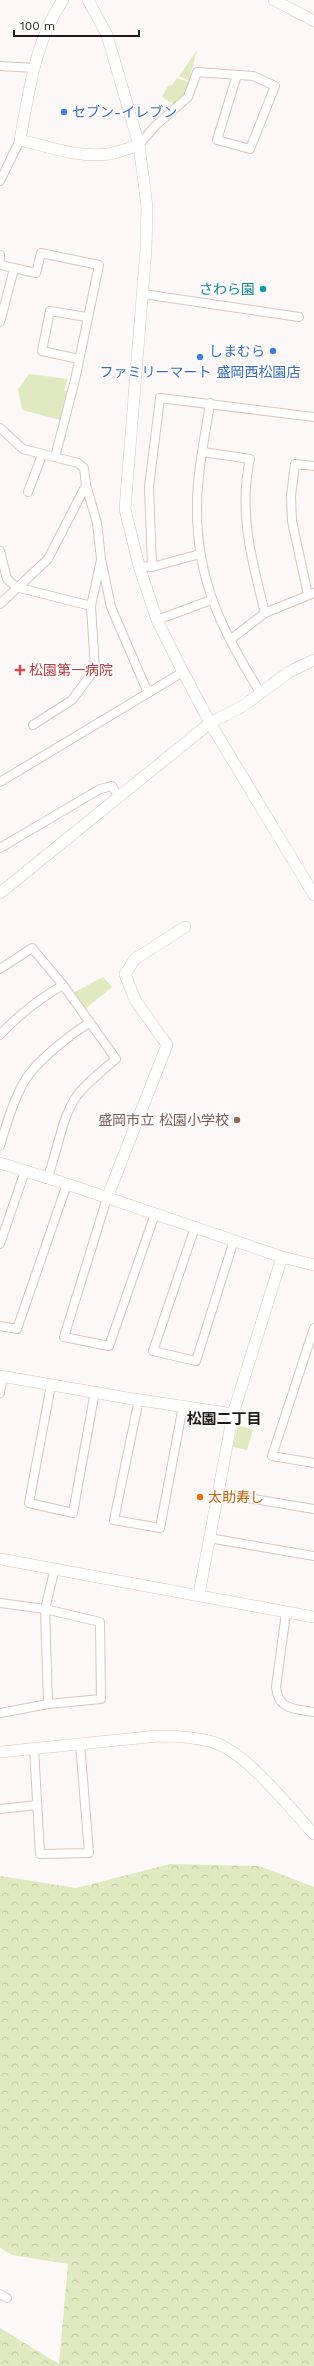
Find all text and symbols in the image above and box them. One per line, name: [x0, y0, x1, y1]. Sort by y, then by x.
scale bar: [14, 12, 139, 38]
text: 100 m: [20, 19, 55, 33]
place label: セブン-イレブン: [72, 104, 177, 120]
marker: セブン-イレブン: [59, 107, 69, 117]
place label: さわら園: [199, 281, 255, 297]
marker: さわら園: [258, 284, 268, 294]
place label: しまむら: [209, 343, 265, 359]
marker: しまむら: [268, 346, 278, 356]
marker: ファミリーマート 盛岡西松園店: [195, 352, 205, 362]
place label: ファミリーマート 盛岡西松園店: [100, 364, 300, 380]
place label: 松園第一病院: [29, 662, 113, 678]
marker: 松園第一病院: [14, 664, 26, 676]
place label: 盛岡市立 松園小学校: [98, 1112, 229, 1128]
marker: 盛岡市立 松園小学校: [232, 1115, 242, 1125]
district label: 松園二丁目: [186, 1410, 262, 1428]
place label: 太助寿し: [208, 1489, 264, 1505]
marker: 太助寿し: [195, 1492, 205, 1502]

